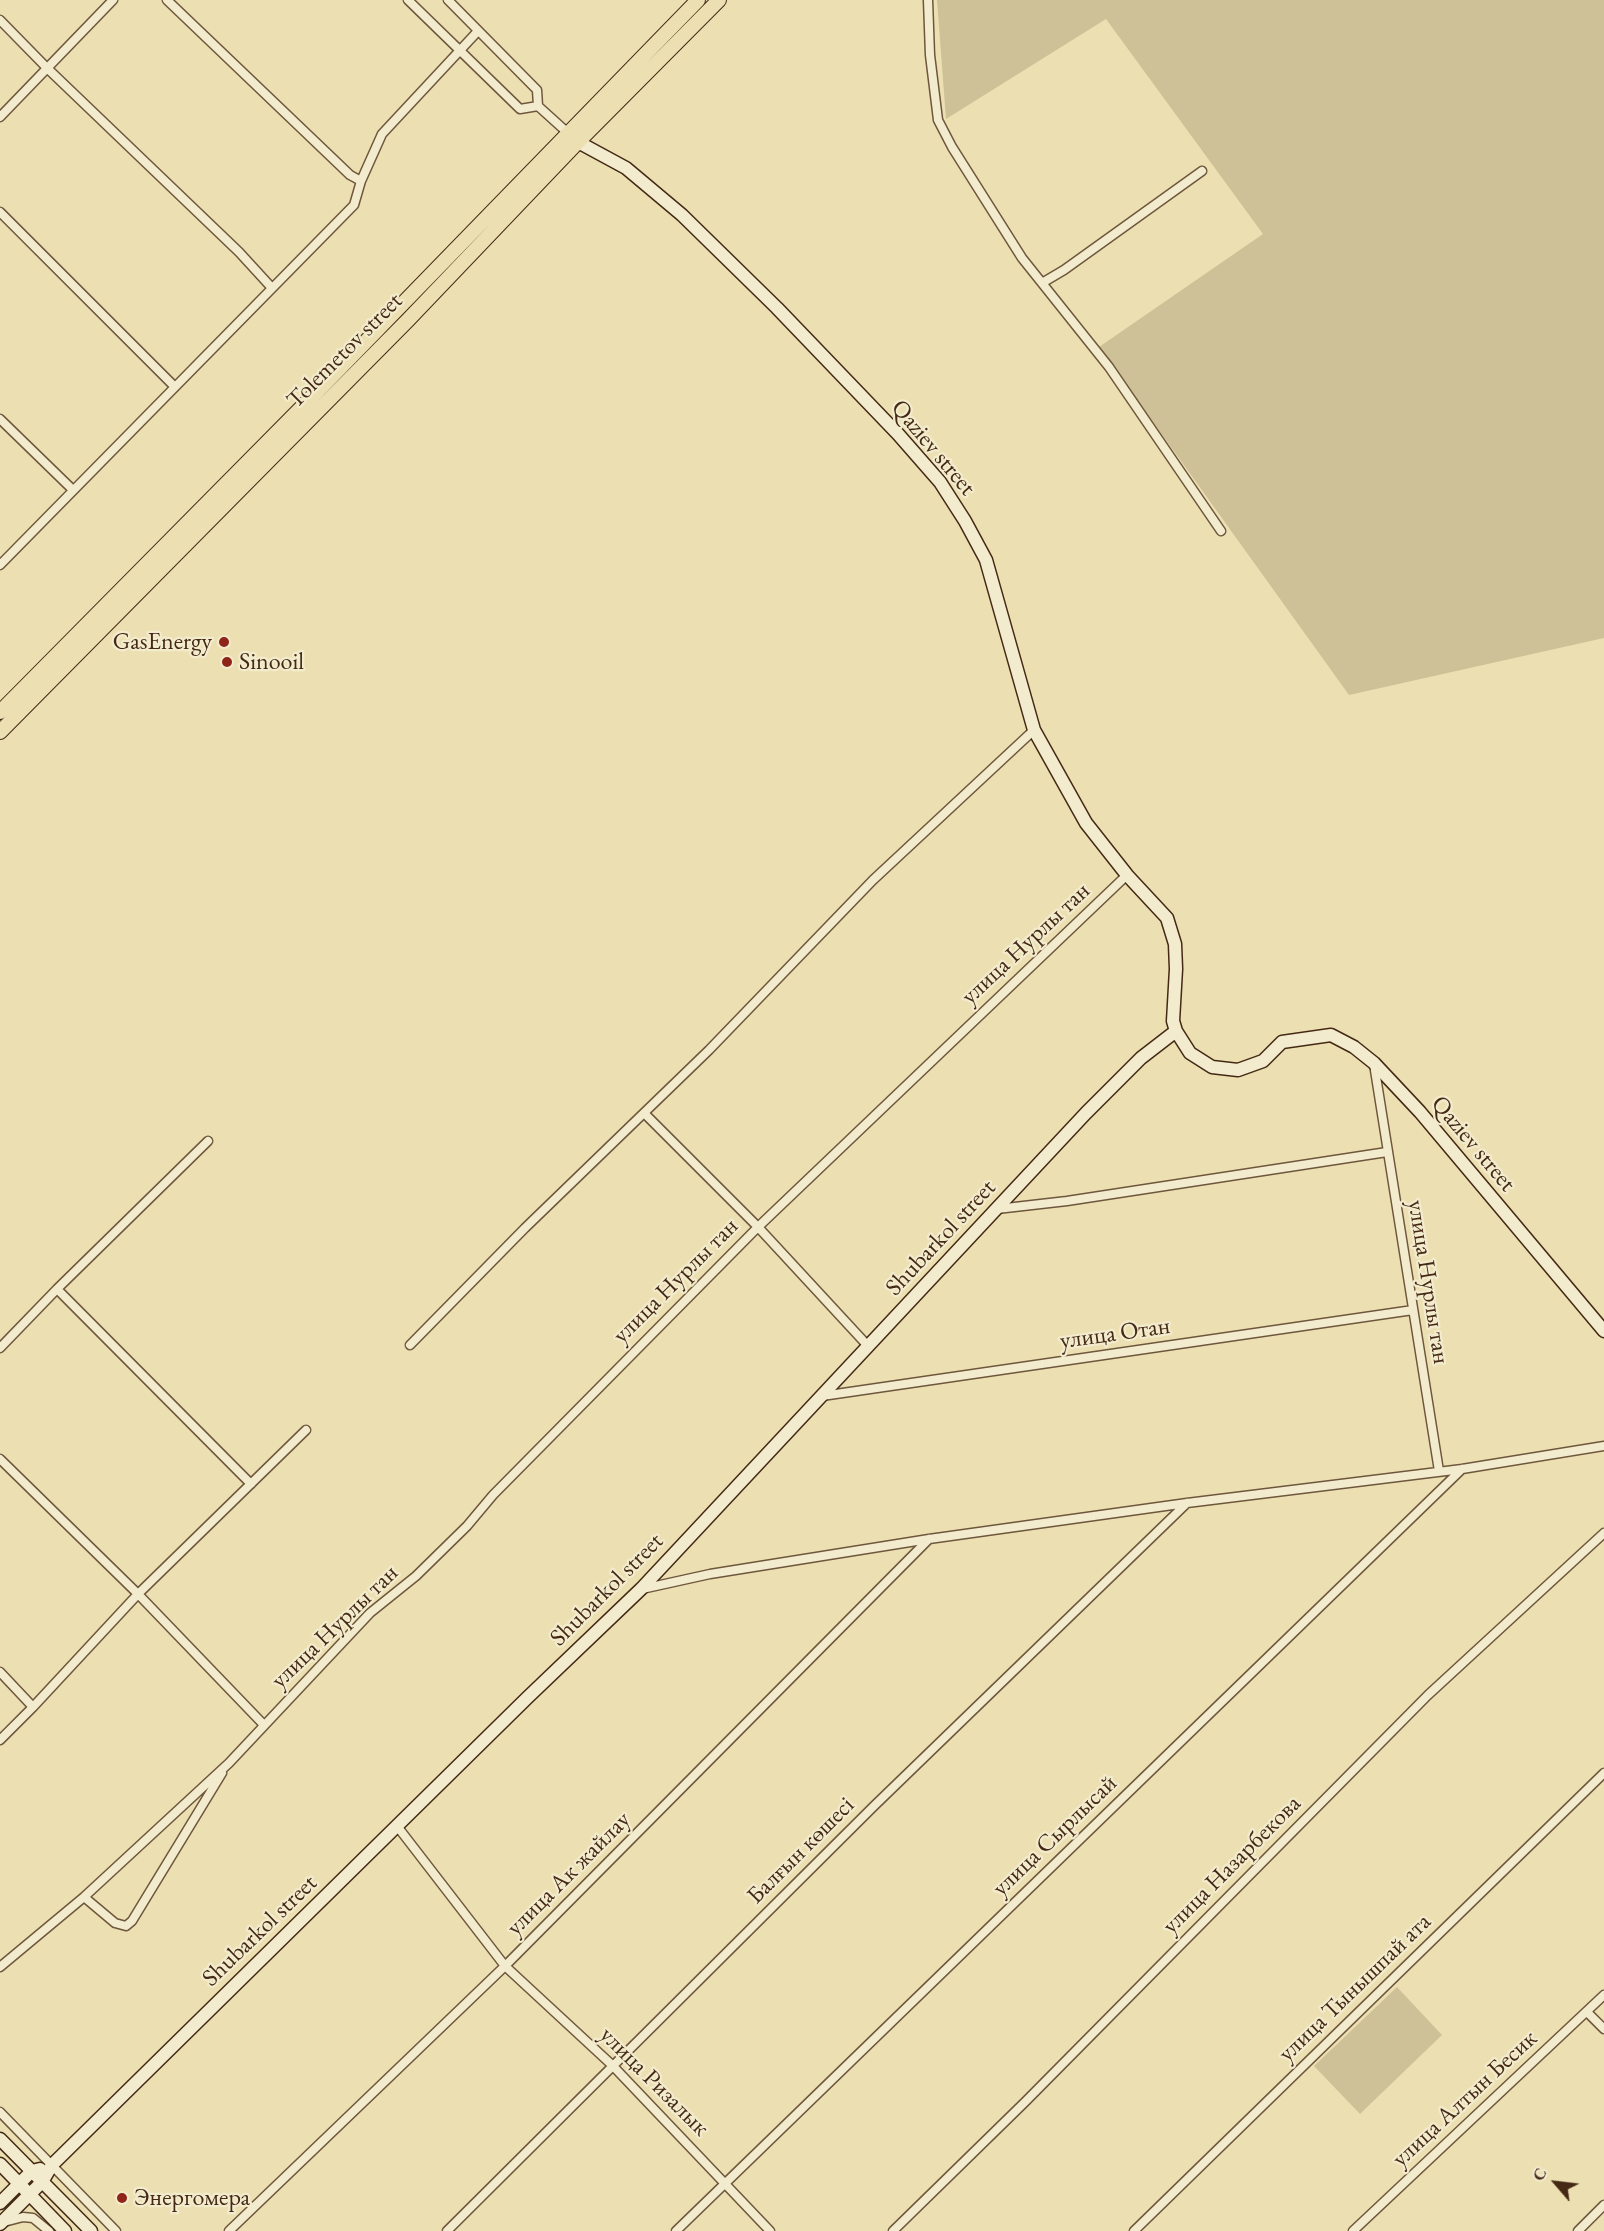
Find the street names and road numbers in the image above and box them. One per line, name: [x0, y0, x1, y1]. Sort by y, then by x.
street label: Tolemetov street: [281, 287, 409, 415]
street label: Qaziev street: [885, 394, 981, 502]
street label: улица Нурлы тан: [956, 877, 1096, 1011]
street label: Qaziev street: [1425, 1090, 1521, 1198]
street label: Shubarkol street: [880, 1174, 1002, 1302]
street label: улица Нурлы тан: [1401, 1198, 1455, 1366]
street label: улица Нурлы тан: [607, 1212, 745, 1350]
street label: улица Отан: [1058, 1312, 1172, 1356]
street label: Shubarkol street: [544, 1527, 670, 1653]
street label: улица Нурлы тан: [265, 1559, 405, 1695]
street label: улица Сырлысай: [987, 1769, 1123, 1903]
street label: улица Назарбекова: [1157, 1790, 1307, 1940]
street label: Балғын көшесі: [741, 1791, 861, 1911]
street label: улица Ак жайлау: [501, 1806, 637, 1942]
street label: Shubarkol street: [197, 1869, 323, 1993]
street label: улица Тынышпай ата: [1273, 1908, 1437, 2068]
street label: улица Ризалык: [593, 2021, 715, 2143]
street label: улица Алтын Бесик: [1387, 2025, 1543, 2173]

